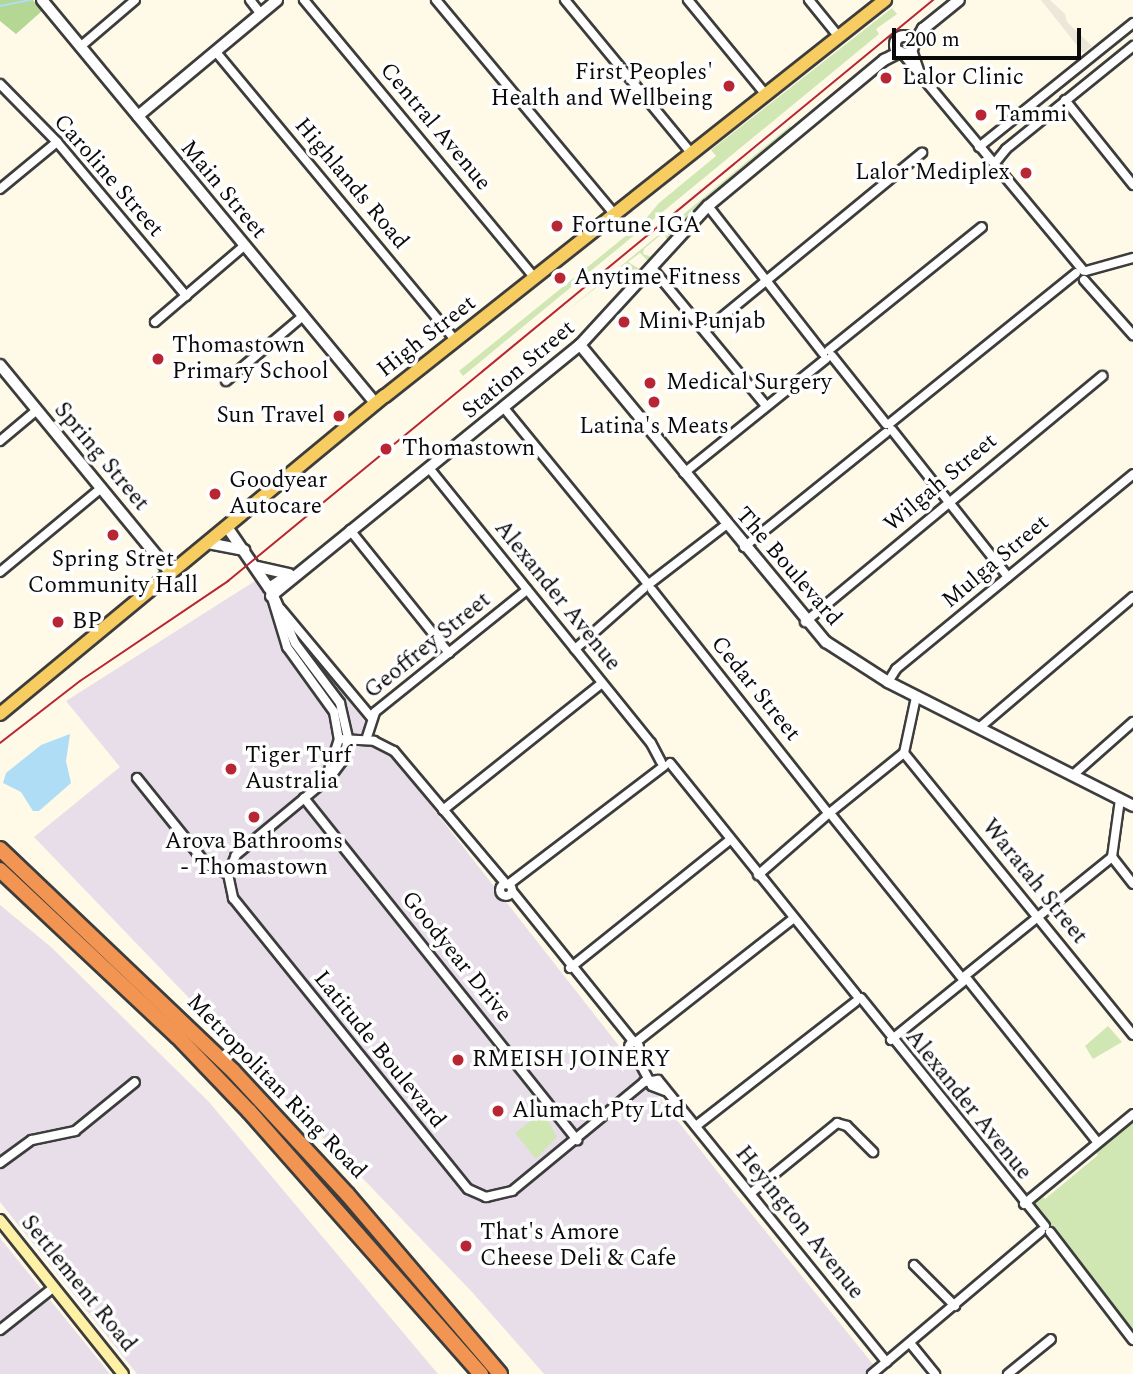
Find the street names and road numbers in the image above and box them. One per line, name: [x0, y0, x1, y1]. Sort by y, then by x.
street label: Central Avenue: [373, 57, 497, 197]
street label: Caroline Street: [47, 109, 169, 243]
street label: Highlands Road: [288, 113, 414, 255]
street label: Main Street: [174, 135, 272, 245]
street label: High Street: [372, 290, 482, 384]
street label: Station Street: [457, 315, 581, 425]
street label: Spring Street: [48, 397, 154, 517]
street label: Wilgah Street: [879, 428, 1003, 538]
street label: The Boulevard: [729, 502, 847, 632]
street label: Mulga Street: [937, 509, 1055, 615]
street label: Alexander Avenue: [488, 515, 626, 677]
street label: Geoffrey Street: [359, 587, 497, 705]
street label: Cedar Street: [704, 631, 806, 747]
street label: Waratah Street: [975, 814, 1093, 950]
street label: Goodyear Drive: [395, 886, 517, 1028]
street label: Latitude Boulevard: [307, 966, 451, 1134]
street label: Metropolitan Ring Road: [180, 989, 372, 1185]
street label: Alexander Avenue: [899, 1024, 1037, 1186]
street label: Heyington Avenue: [729, 1141, 869, 1305]
street label: Settlement Road: [14, 1210, 142, 1358]

